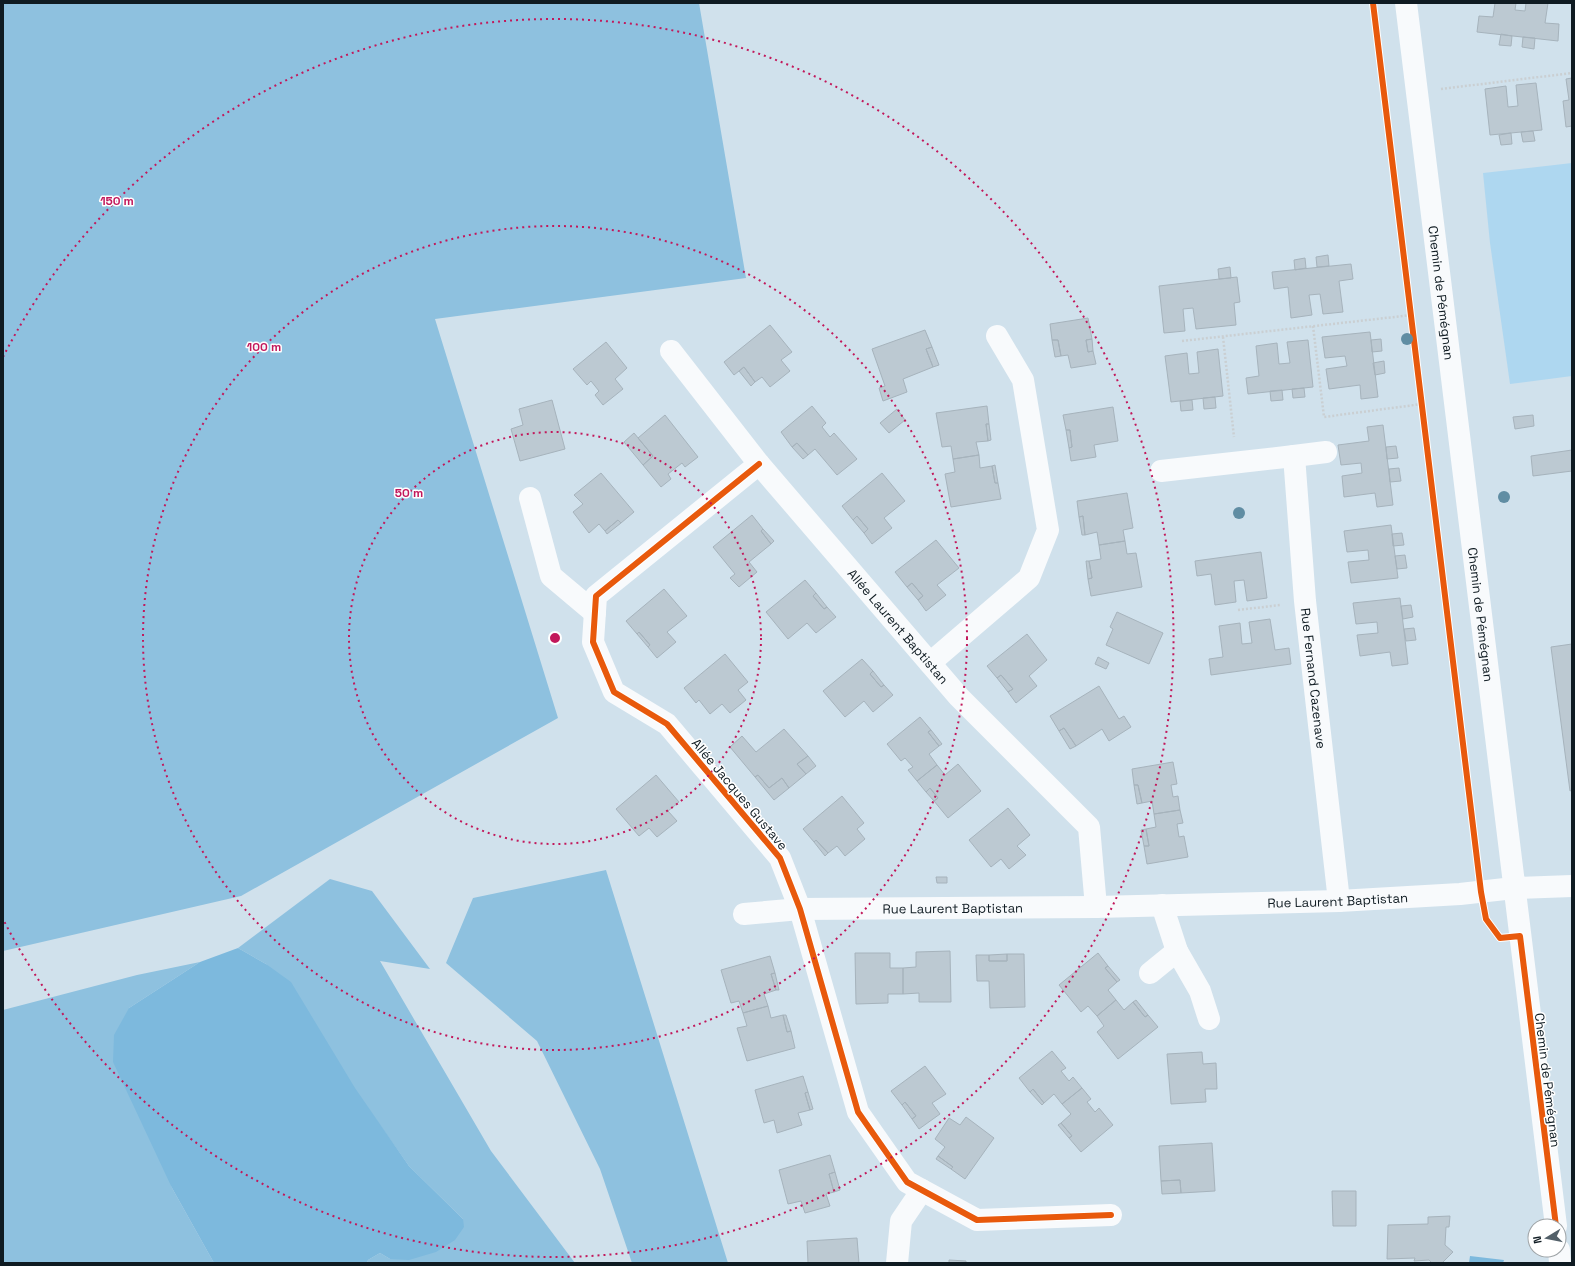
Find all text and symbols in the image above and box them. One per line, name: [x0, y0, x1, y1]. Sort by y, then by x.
text: 150 m: [100, 193, 134, 209]
street label: Chemin de Pémégnan: [1424, 225, 1458, 361]
text: 100 m: [247, 339, 281, 355]
text: 50 m: [395, 485, 423, 501]
street label: Chemin de Pémégnan: [1464, 546, 1497, 683]
street label: Allée Laurent Baptistan: [844, 565, 952, 688]
street label: Rue Fernand Cazenave: [1297, 607, 1330, 750]
centre of rings: [548, 631, 562, 645]
street label: Allée Jacques Gustave: [688, 735, 791, 854]
street label: Rue Laurent Baptistan: [1267, 889, 1408, 912]
street label: Rue Laurent Baptistan: [882, 899, 1023, 917]
street label: Chemin de Pémégnan: [1531, 1012, 1564, 1148]
north arrow: [1527, 1218, 1567, 1258]
text: N: [1530, 1235, 1545, 1245]

